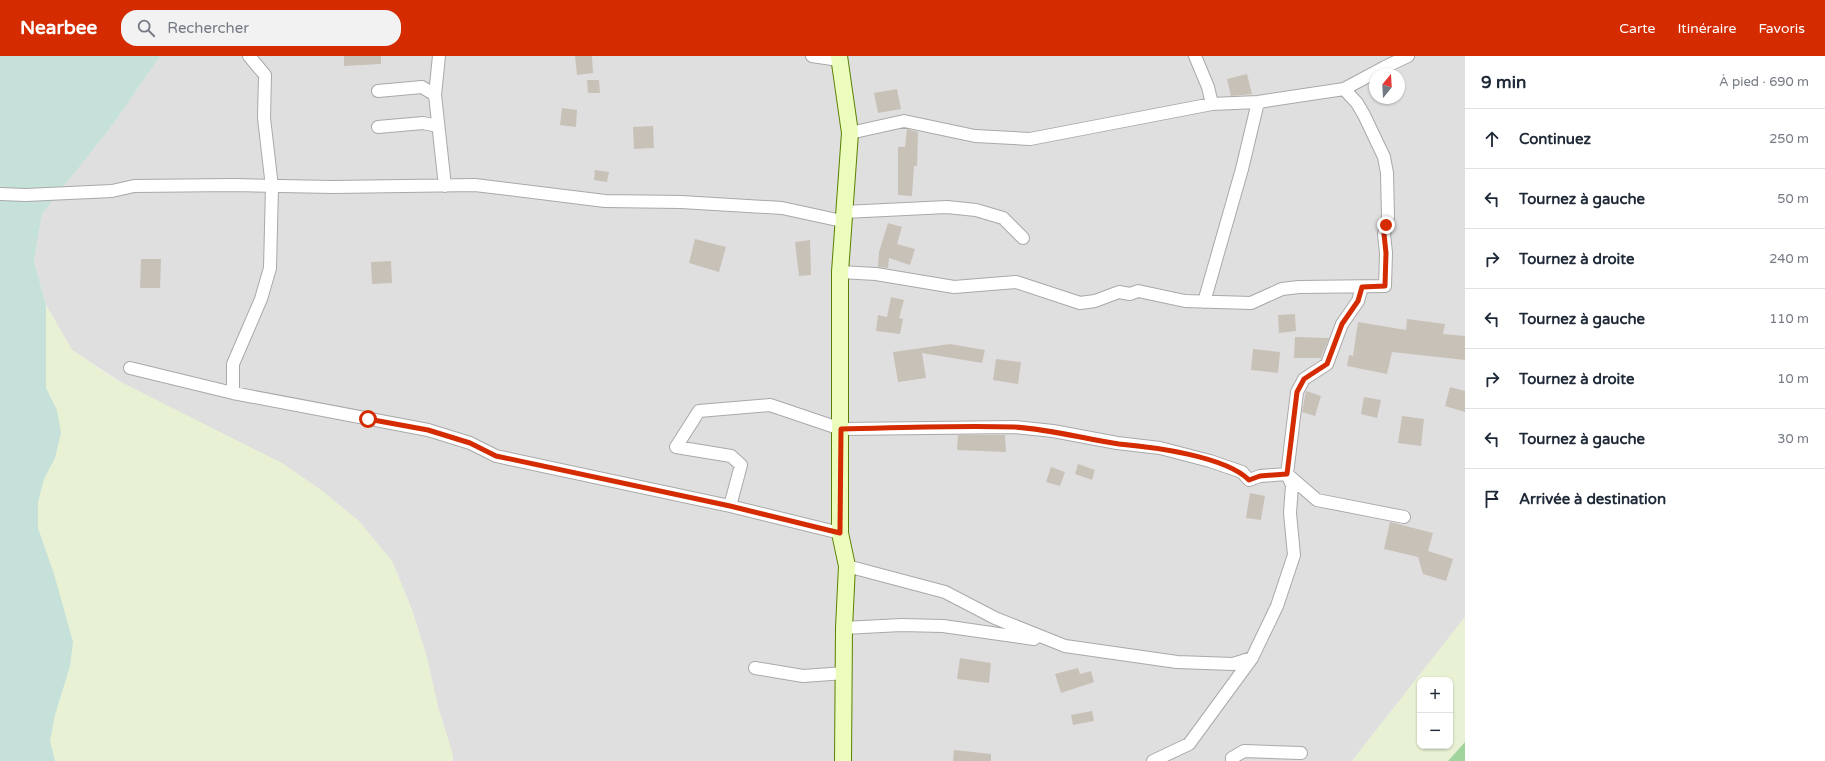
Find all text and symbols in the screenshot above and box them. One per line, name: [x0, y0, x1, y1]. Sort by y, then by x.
search box: [121, 10, 401, 46]
text: Nearbee: [20, 17, 97, 39]
icon: search: [135, 17, 157, 39]
text: Rechercher: [167, 19, 249, 37]
text: Carte: [1619, 20, 1655, 37]
text: Itinéraire: [1677, 20, 1736, 37]
text: Favoris: [1758, 20, 1805, 37]
north arrow: [1369, 68, 1405, 104]
text: 9 min: [1481, 72, 1526, 93]
text: À pied · 690 m: [1719, 74, 1809, 90]
icon: ahead: [1481, 128, 1503, 150]
text: Continuez: [1519, 130, 1591, 148]
text: 250 m: [1769, 131, 1809, 147]
icon: left: [1481, 188, 1503, 210]
text: Tournez à gauche: [1519, 190, 1645, 208]
text: 50 m: [1777, 191, 1809, 207]
route end: [1377, 216, 1395, 234]
icon: right: [1481, 248, 1503, 270]
text: Tournez à droite: [1519, 250, 1634, 268]
text: 240 m: [1769, 251, 1809, 267]
icon: left: [1481, 308, 1503, 330]
text: Tournez à gauche: [1519, 310, 1645, 328]
text: 110 m: [1769, 311, 1809, 327]
icon: right: [1481, 368, 1503, 390]
text: Tournez à droite: [1519, 370, 1634, 388]
text: 10 m: [1777, 371, 1809, 387]
route start: [359, 410, 377, 428]
icon: left: [1481, 428, 1503, 450]
text: Tournez à gauche: [1519, 430, 1645, 448]
text: 30 m: [1777, 431, 1809, 447]
icon: arrive: [1481, 488, 1503, 510]
text: Arrivée à destination: [1519, 490, 1666, 508]
map controls: [1417, 677, 1453, 749]
button: +: [1417, 677, 1453, 713]
button: −: [1417, 713, 1453, 749]

